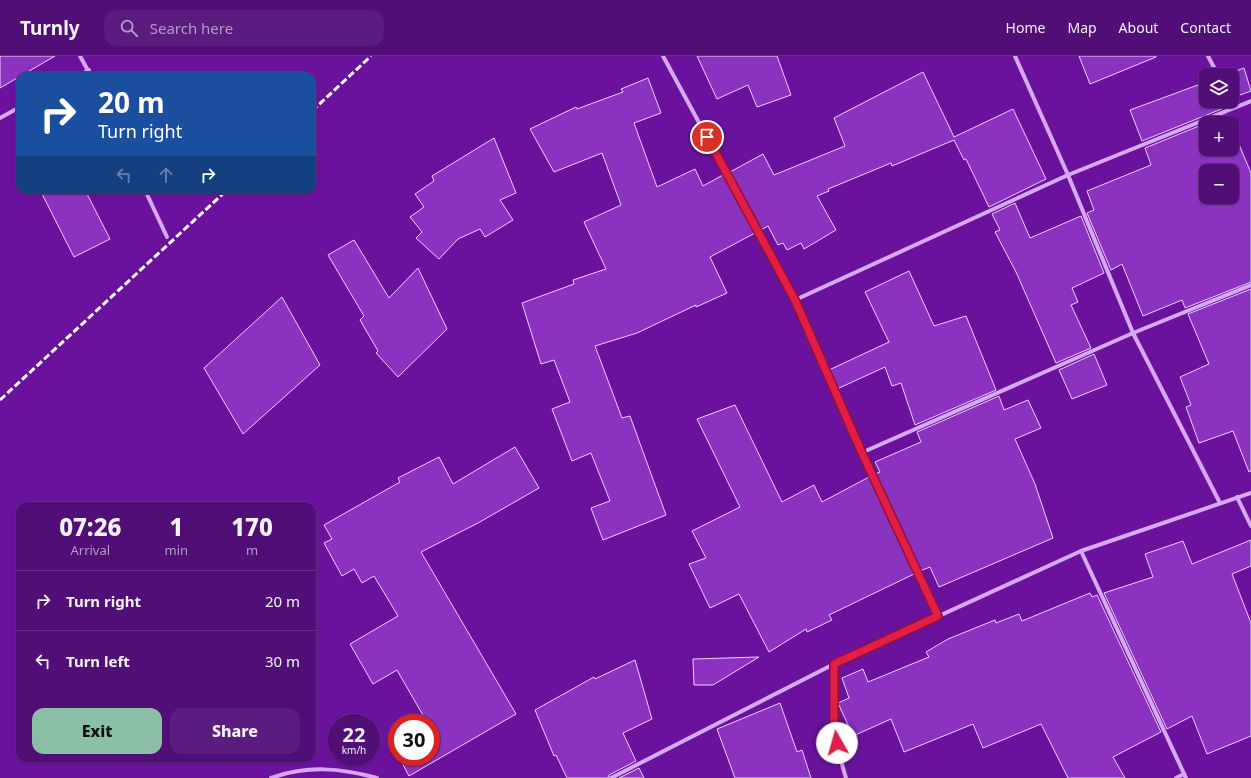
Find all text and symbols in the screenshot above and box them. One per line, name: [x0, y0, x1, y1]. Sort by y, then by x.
search box: [104, 10, 384, 46]
text: Turnly: [20, 15, 80, 41]
icon: search: [118, 17, 140, 39]
text: Search here: [150, 18, 233, 38]
text: Home: [1006, 18, 1045, 37]
text: Map: [1067, 18, 1097, 37]
text: About: [1119, 18, 1158, 37]
text: Contact: [1180, 18, 1231, 37]
map controls: [1199, 68, 1239, 204]
button: layers: [1199, 68, 1239, 108]
text: 20 m: [98, 83, 165, 121]
icon: right: [32, 88, 84, 140]
button: +: [1199, 116, 1239, 156]
text: Turn right: [98, 119, 182, 143]
pin: [690, 120, 724, 154]
icon: arrive: [696, 126, 718, 148]
icon: left: [113, 164, 135, 186]
icon: ahead: [155, 164, 177, 186]
icon: right: [197, 164, 219, 186]
button: −: [1199, 164, 1239, 204]
text: 07:26: [59, 510, 121, 543]
text: 1: [169, 510, 183, 543]
text: 170: [231, 510, 273, 543]
text: Arrival: [70, 541, 110, 559]
text: min: [165, 541, 188, 559]
text: m: [246, 541, 258, 559]
icon: right: [32, 590, 54, 612]
text: Turn right: [66, 591, 141, 611]
text: 20 m: [265, 591, 300, 611]
icon: left: [32, 650, 54, 672]
text: Turn left: [66, 651, 130, 671]
text: 30 m: [265, 651, 300, 671]
button: Exit: [32, 708, 162, 754]
button: Share: [170, 708, 300, 754]
speed limit sign: 30: [388, 714, 440, 766]
text: 22: [343, 721, 365, 748]
position arrow: [816, 722, 858, 764]
text: km/h: [342, 743, 366, 757]

